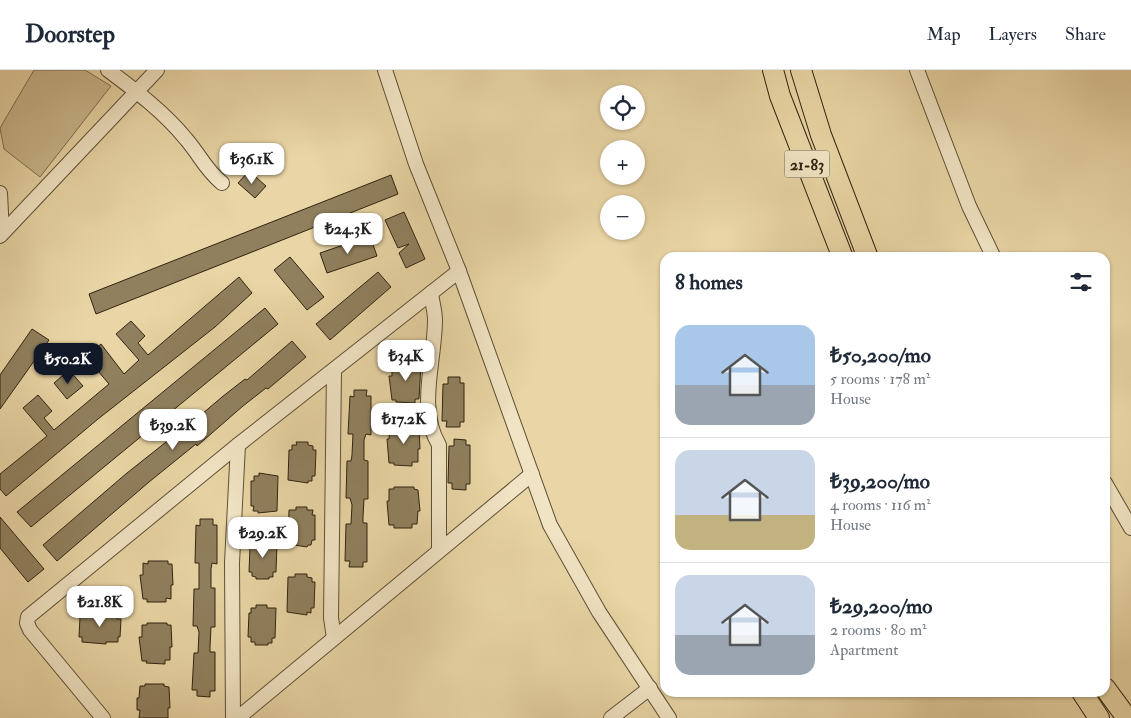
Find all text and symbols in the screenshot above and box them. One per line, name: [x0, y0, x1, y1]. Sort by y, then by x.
text: Doorstep: [25, 19, 115, 50]
text: Map: [927, 23, 961, 46]
text: Layers: [989, 23, 1037, 46]
text: Share: [1065, 23, 1106, 46]
map controls: [600, 85, 645, 240]
button: locate: [600, 85, 645, 130]
button: +: [600, 140, 645, 185]
pin: ₺36.1K: [211, 142, 293, 185]
text: ₺36.1K: [230, 149, 274, 169]
road number: 21-83: [784, 150, 830, 178]
button: −: [600, 195, 645, 240]
pin: ₺24.3K: [307, 212, 389, 255]
text: ₺24.3K: [325, 219, 371, 239]
icon: filters: [1067, 268, 1095, 296]
text: 8 homes: [675, 269, 743, 296]
pin: ₺34K: [376, 340, 436, 382]
pin: ₺50.2K: [27, 342, 109, 385]
text: ₺50,200/mo: [830, 342, 931, 369]
icon: home: [715, 345, 775, 405]
text: ₺34K: [388, 346, 424, 366]
text: ₺50.2K: [45, 349, 91, 369]
text: 5 rooms · 178 m²: [830, 369, 930, 389]
text: House: [830, 389, 871, 409]
pin: ₺17.2K: [363, 402, 445, 445]
pin: ₺39.2K: [132, 408, 214, 451]
text: ₺17.2K: [382, 409, 426, 429]
text: ₺39.2K: [150, 415, 196, 435]
text: ₺39,200/mo: [830, 468, 930, 495]
icon: home: [715, 470, 775, 530]
text: 4 rooms · 116 m²: [830, 495, 931, 515]
text: House: [830, 515, 871, 535]
pin: ₺29.2K: [222, 516, 304, 559]
text: ₺29.2K: [239, 523, 287, 543]
pin: ₺21.8K: [59, 586, 141, 628]
text: ₺21.8K: [78, 592, 122, 612]
text: ₺29,200/mo: [830, 593, 932, 620]
icon: home: [715, 595, 775, 655]
text: 2 rooms · 80 m²: [830, 620, 927, 640]
text: Apartment: [830, 640, 898, 660]

